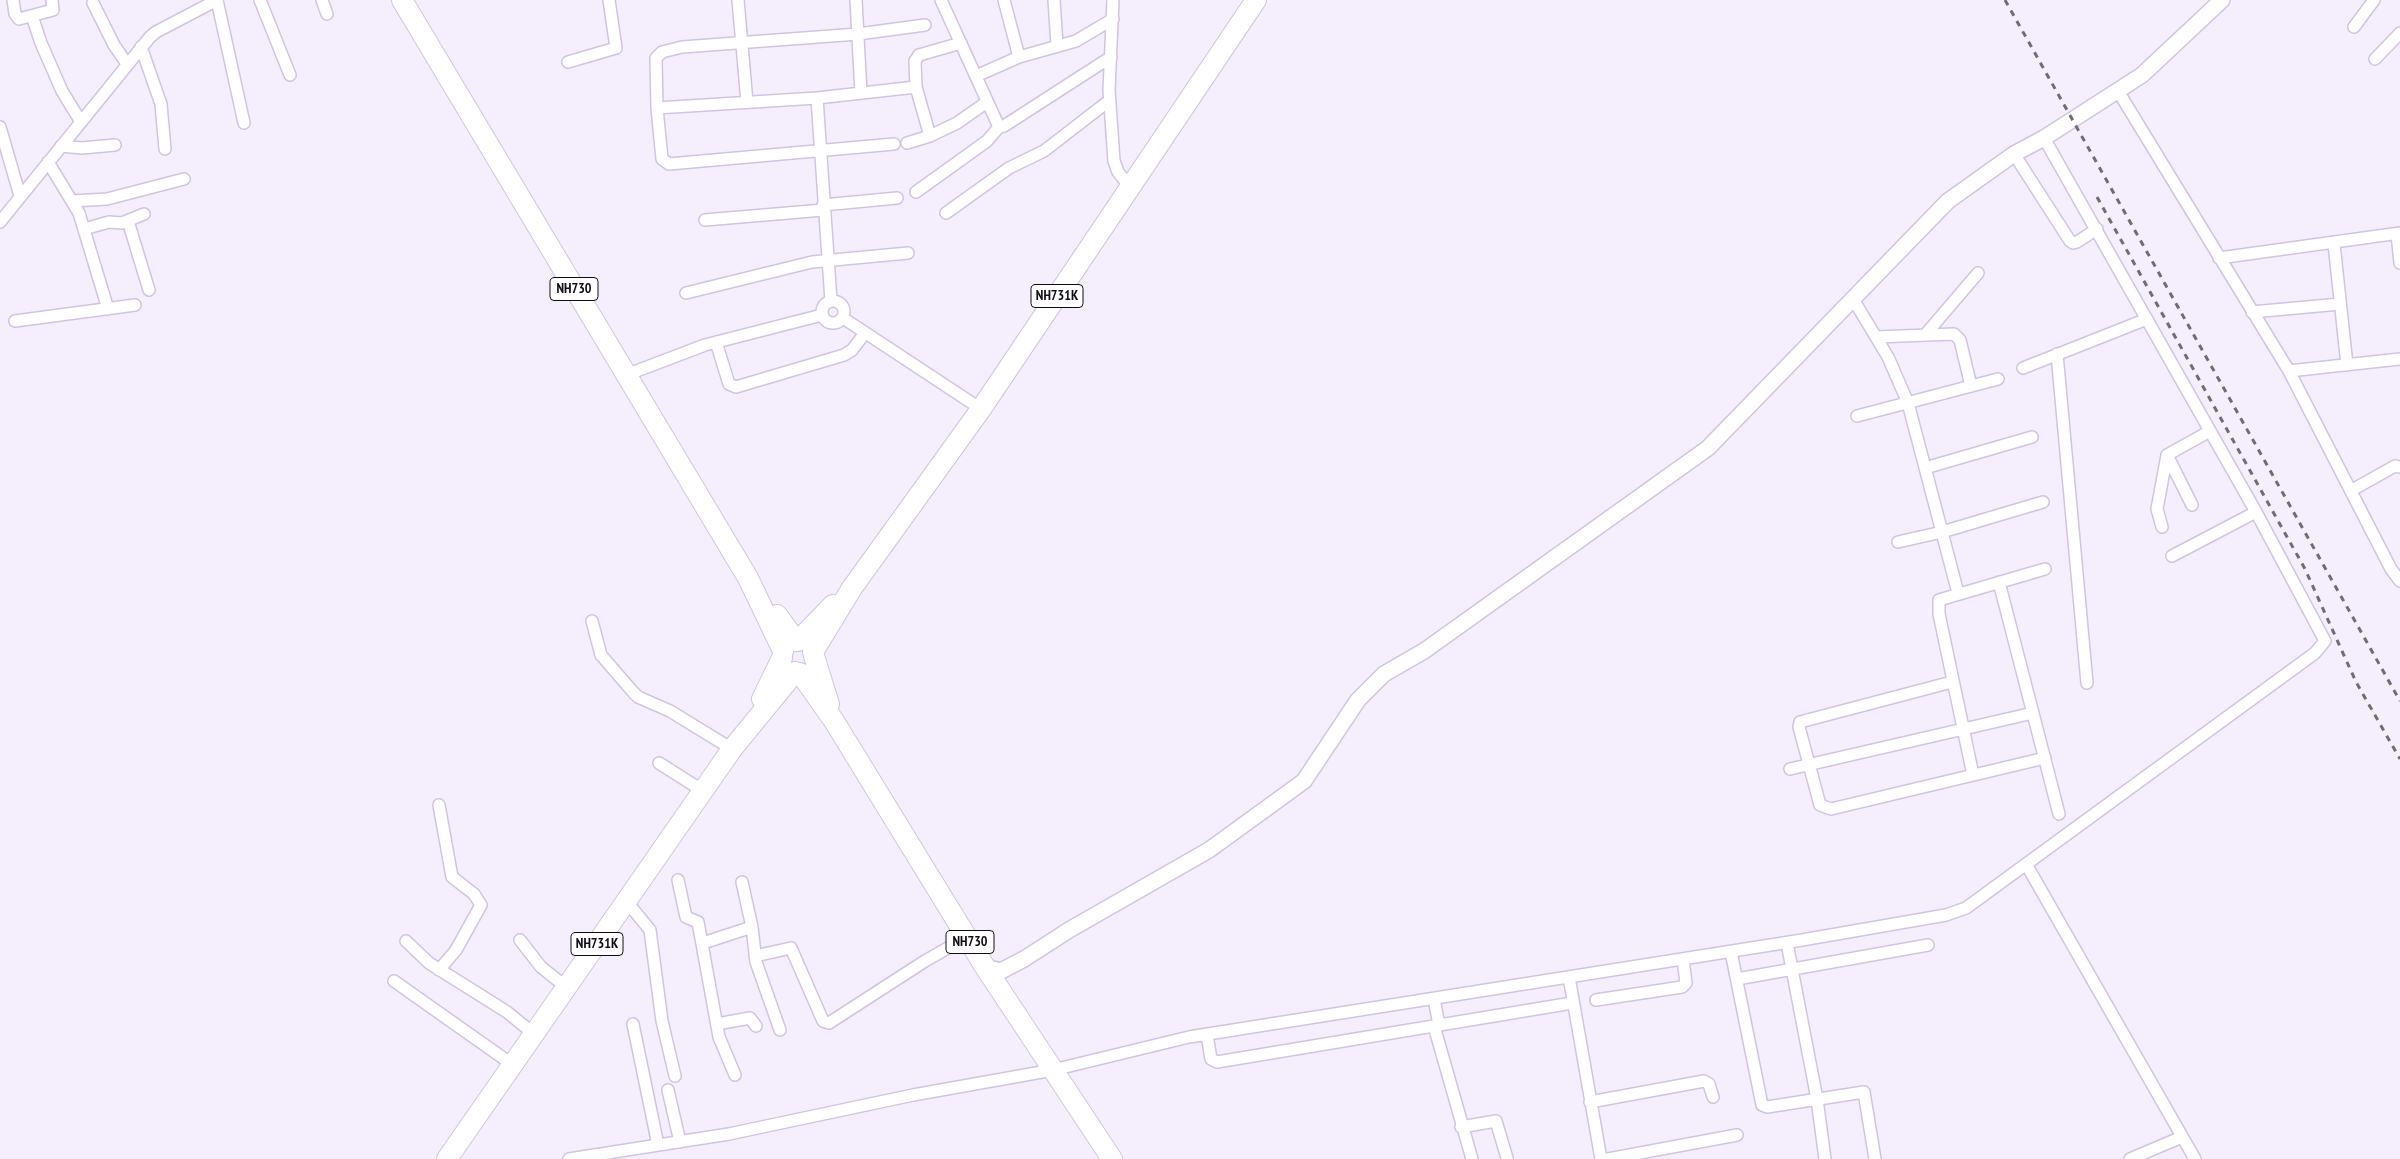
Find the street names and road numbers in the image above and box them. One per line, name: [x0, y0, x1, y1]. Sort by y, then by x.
road number: NH730: [550, 278, 598, 300]
road number: NH731K: [1031, 284, 1083, 308]
road number: NH730: [946, 930, 994, 954]
road number: NH731K: [571, 932, 623, 956]

